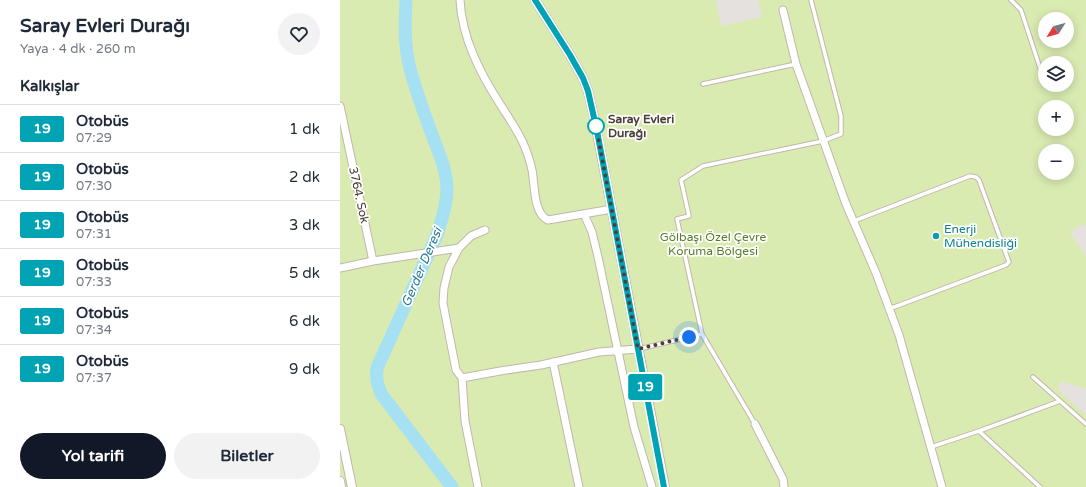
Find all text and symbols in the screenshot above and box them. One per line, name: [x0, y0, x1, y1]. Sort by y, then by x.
north arrow: [1038, 12, 1074, 48]
map controls: [1038, 12, 1074, 180]
button: heart: [278, 13, 320, 55]
text: Saray Evleri Durağı: [20, 15, 190, 37]
text: Yaya · 4 dk · 260 m: [20, 41, 136, 57]
button: layers: [1038, 56, 1074, 92]
text: Kalkışlar: [20, 77, 79, 95]
button: +: [1038, 100, 1074, 136]
text: Otobüs: [76, 112, 129, 130]
place label: Saray Evleri Durağı: [608, 112, 674, 141]
marker: Saray Evleri Durağı: [587, 117, 605, 135]
text: 19: [33, 120, 51, 137]
text: 1 dk: [289, 120, 320, 138]
text: 07:29: [76, 130, 112, 146]
button: −: [1038, 144, 1074, 180]
text: Otobüs: [76, 160, 129, 178]
street label: 3764. Sok: [346, 165, 372, 225]
text: 19: [33, 168, 51, 185]
text: 2 dk: [289, 168, 320, 186]
text: 07:30: [76, 178, 112, 194]
text: Otobüs: [76, 208, 129, 226]
text: 19: [33, 216, 51, 233]
text: 3 dk: [289, 216, 320, 234]
place label: Enerji Mühendisliği: [944, 222, 1017, 250]
water label: Gerder Deresi: [398, 224, 446, 309]
text: 07:31: [76, 226, 112, 242]
park label: Gölbaşı Özel Çevre Koruma Bölgesi: [660, 230, 767, 258]
marker: Enerji Mühendisliği: [931, 231, 941, 241]
text: Otobüs: [76, 256, 129, 274]
text: 19: [33, 264, 51, 281]
text: 5 dk: [289, 264, 320, 282]
text: 07:33: [76, 274, 112, 290]
text: Otobüs: [76, 304, 129, 322]
text: 19: [33, 312, 51, 329]
text: 6 dk: [289, 312, 320, 330]
text: 07:34: [76, 322, 112, 338]
your location: [679, 327, 699, 347]
text: Otobüs: [76, 352, 129, 370]
text: 19: [33, 360, 51, 377]
text: 9 dk: [289, 360, 320, 378]
text: 07:37: [76, 370, 112, 386]
line badge: 19: [627, 374, 663, 400]
text: 19: [636, 378, 654, 395]
button: Yol tarifi: [20, 433, 166, 479]
button: Biletler: [174, 433, 320, 479]

